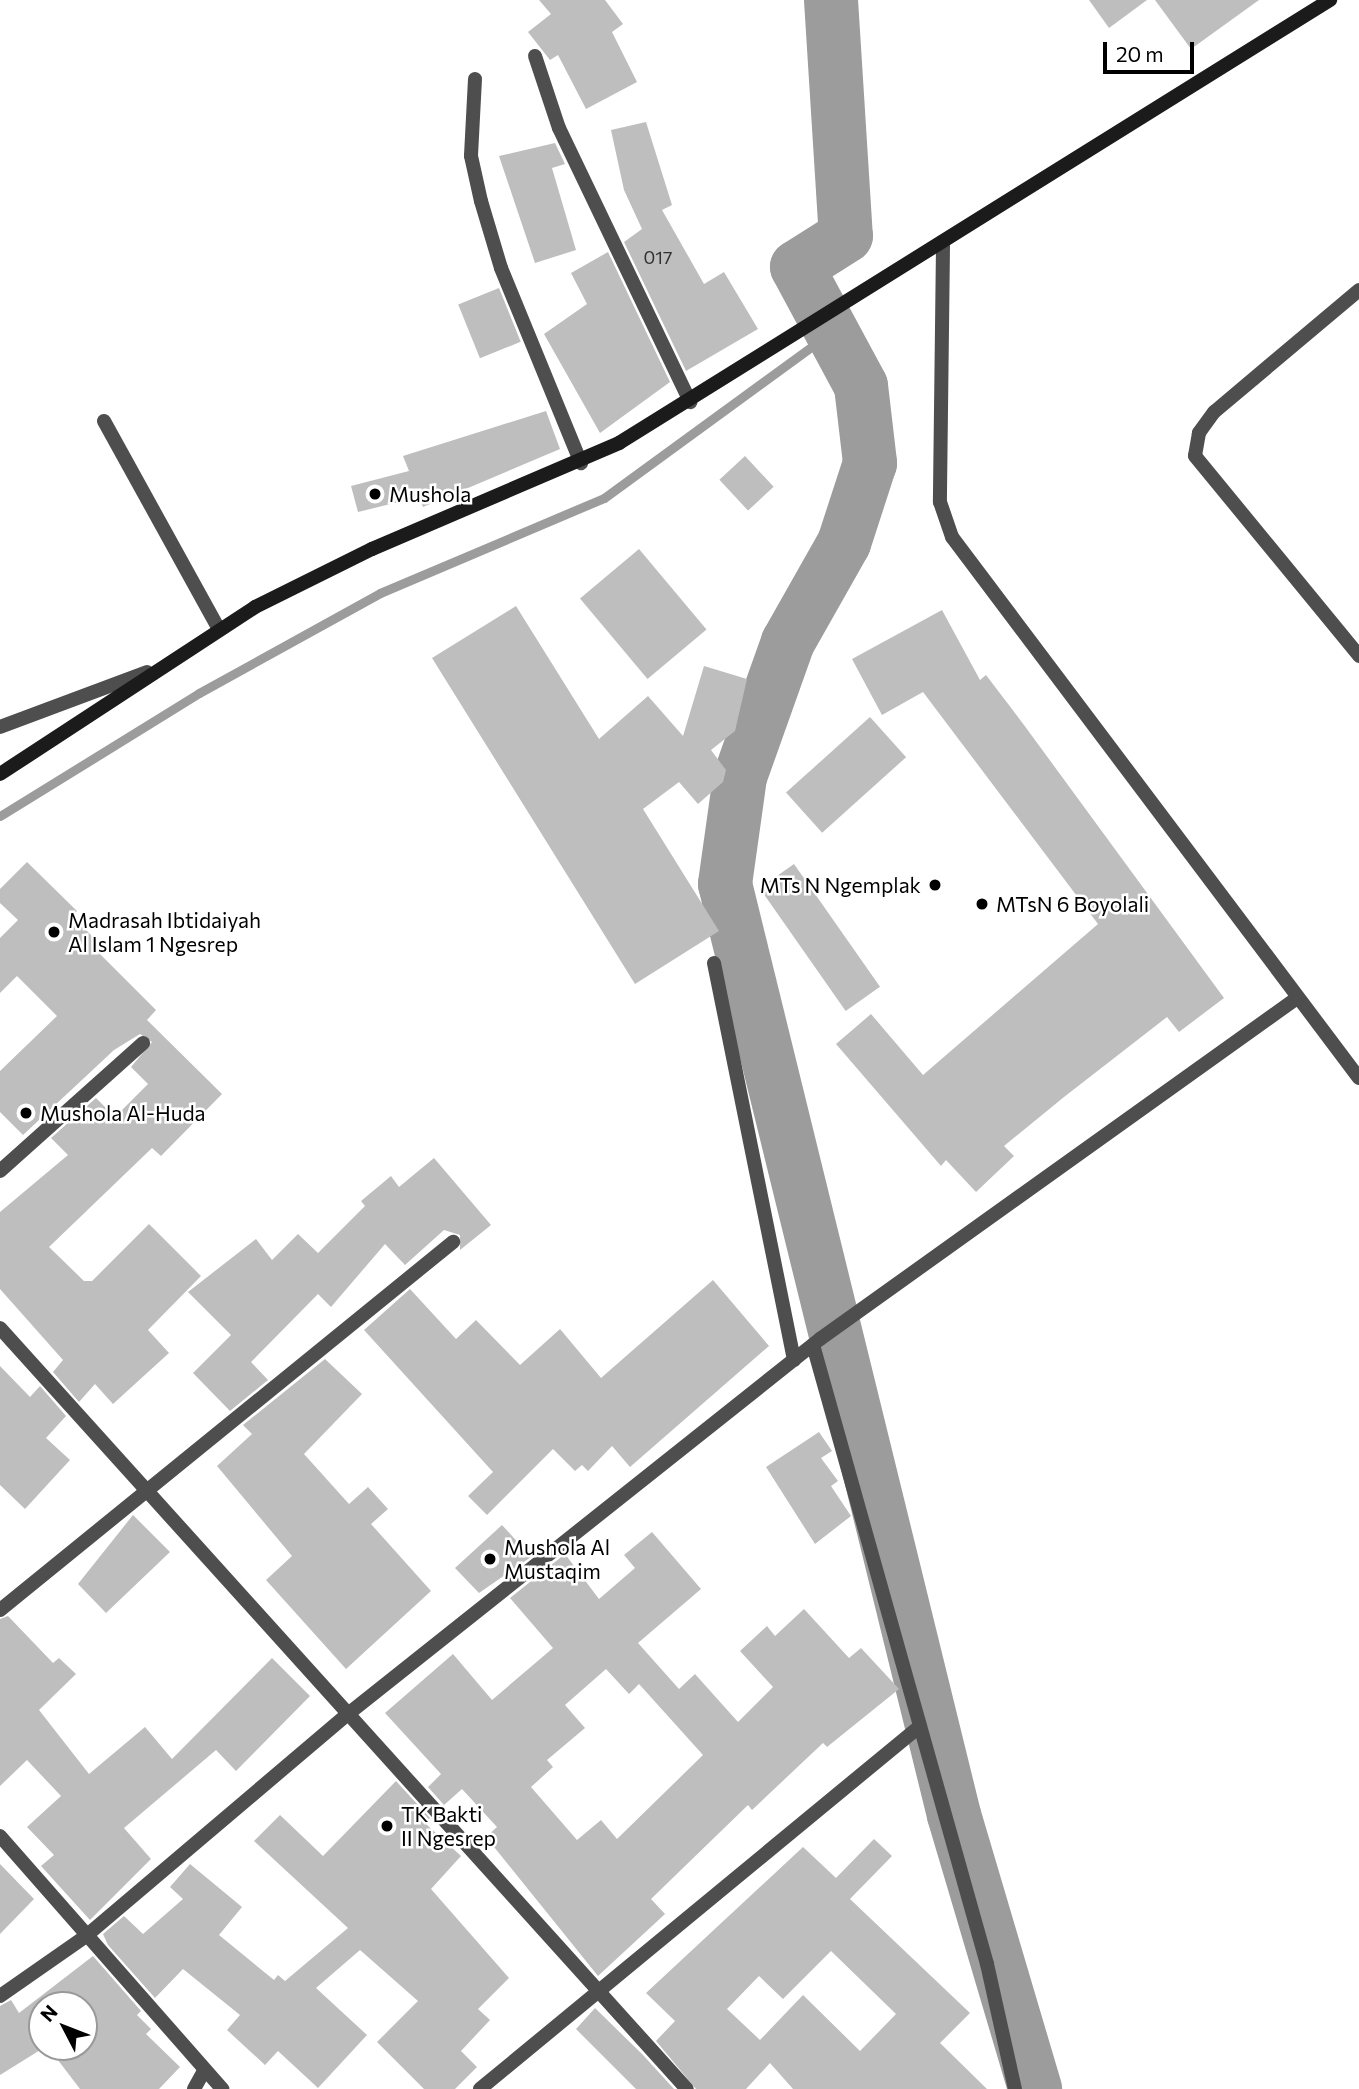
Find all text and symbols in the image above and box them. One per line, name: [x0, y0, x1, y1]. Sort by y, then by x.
scale bar: [1107, 28, 1198, 72]
text: 20 m: [1116, 41, 1164, 66]
house number: 017: [644, 246, 672, 268]
place label: Mushola: [389, 481, 471, 507]
marker: Mushola: [367, 486, 383, 502]
place label: MTs N Ngemplak: [760, 872, 921, 898]
marker: MTs N Ngemplak: [927, 877, 943, 893]
place label: MTsN 6 Boyolali: [996, 891, 1149, 917]
marker: MTsN 6 Boyolali: [974, 896, 990, 912]
place label: Madrasah Ibtidaiyah Al Islam 1 Ngesrep: [68, 907, 261, 957]
marker: Madrasah Ibtidaiyah Al Islam 1 Ngesrep: [46, 924, 62, 940]
place label: Mushola Al-Huda: [40, 1100, 206, 1126]
marker: Mushola Al-Huda: [18, 1105, 34, 1121]
place label: Mushola Al Mustaqim: [504, 1534, 610, 1584]
marker: Mushola Al Mustaqim: [482, 1551, 498, 1567]
place label: TK Bakti II Ngesrep: [401, 1801, 496, 1851]
marker: TK Bakti II Ngesrep: [379, 1818, 395, 1834]
north arrow: [28, 1991, 98, 2061]
text: N: [35, 2000, 62, 2026]

